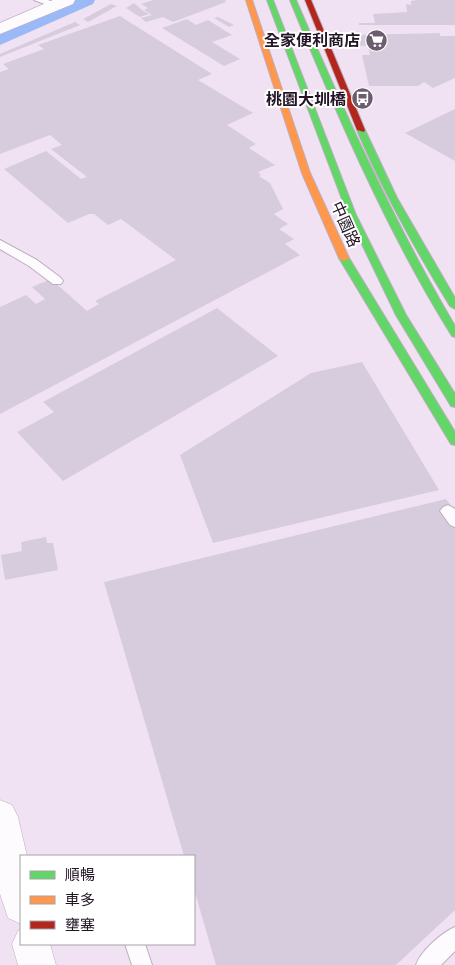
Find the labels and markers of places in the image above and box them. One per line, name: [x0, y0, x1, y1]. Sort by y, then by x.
supermarket icon: 全家便利商店: [364, 28, 388, 52]
place label: 全家便利商店: [264, 29, 360, 53]
bus stop icon: 桃園大圳橋: [350, 87, 374, 111]
place label: 桃園大圳橋: [266, 88, 346, 112]

